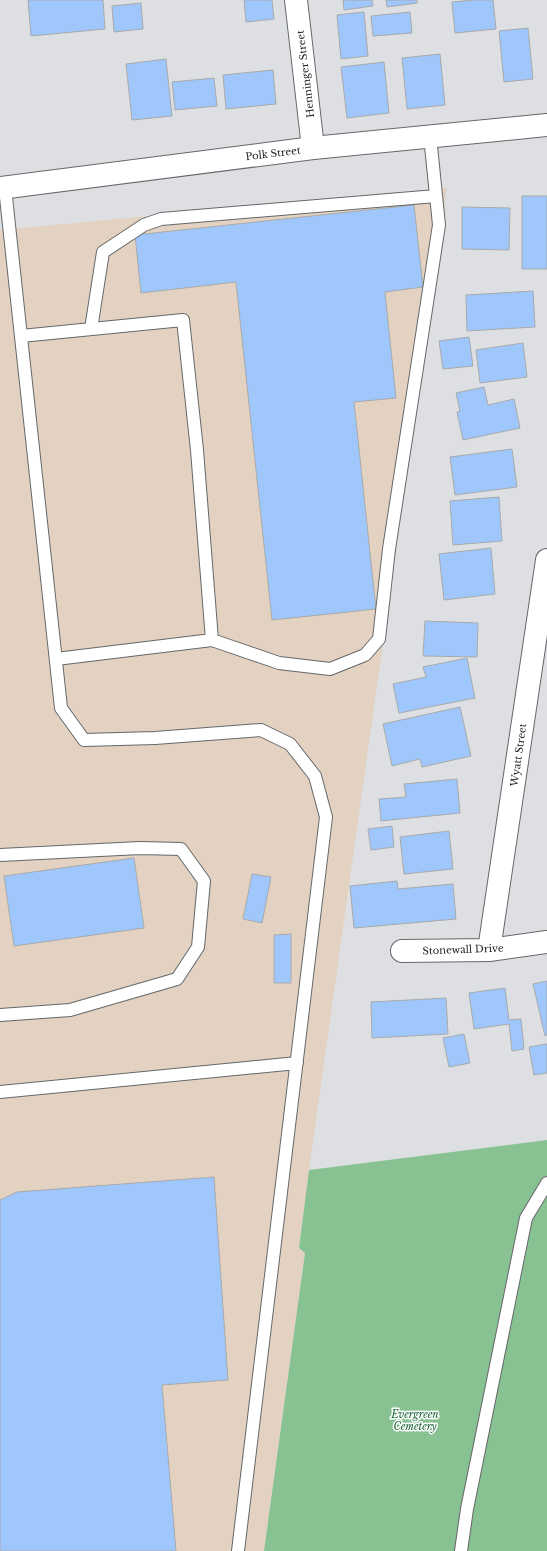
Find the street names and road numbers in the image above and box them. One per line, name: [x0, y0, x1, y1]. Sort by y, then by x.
street label: Henninger Street: [294, 29, 317, 118]
street label: Polk Street: [245, 144, 302, 163]
street label: Wyatt Street: [507, 722, 529, 789]
street label: Stonewall Drive: [422, 942, 504, 957]

